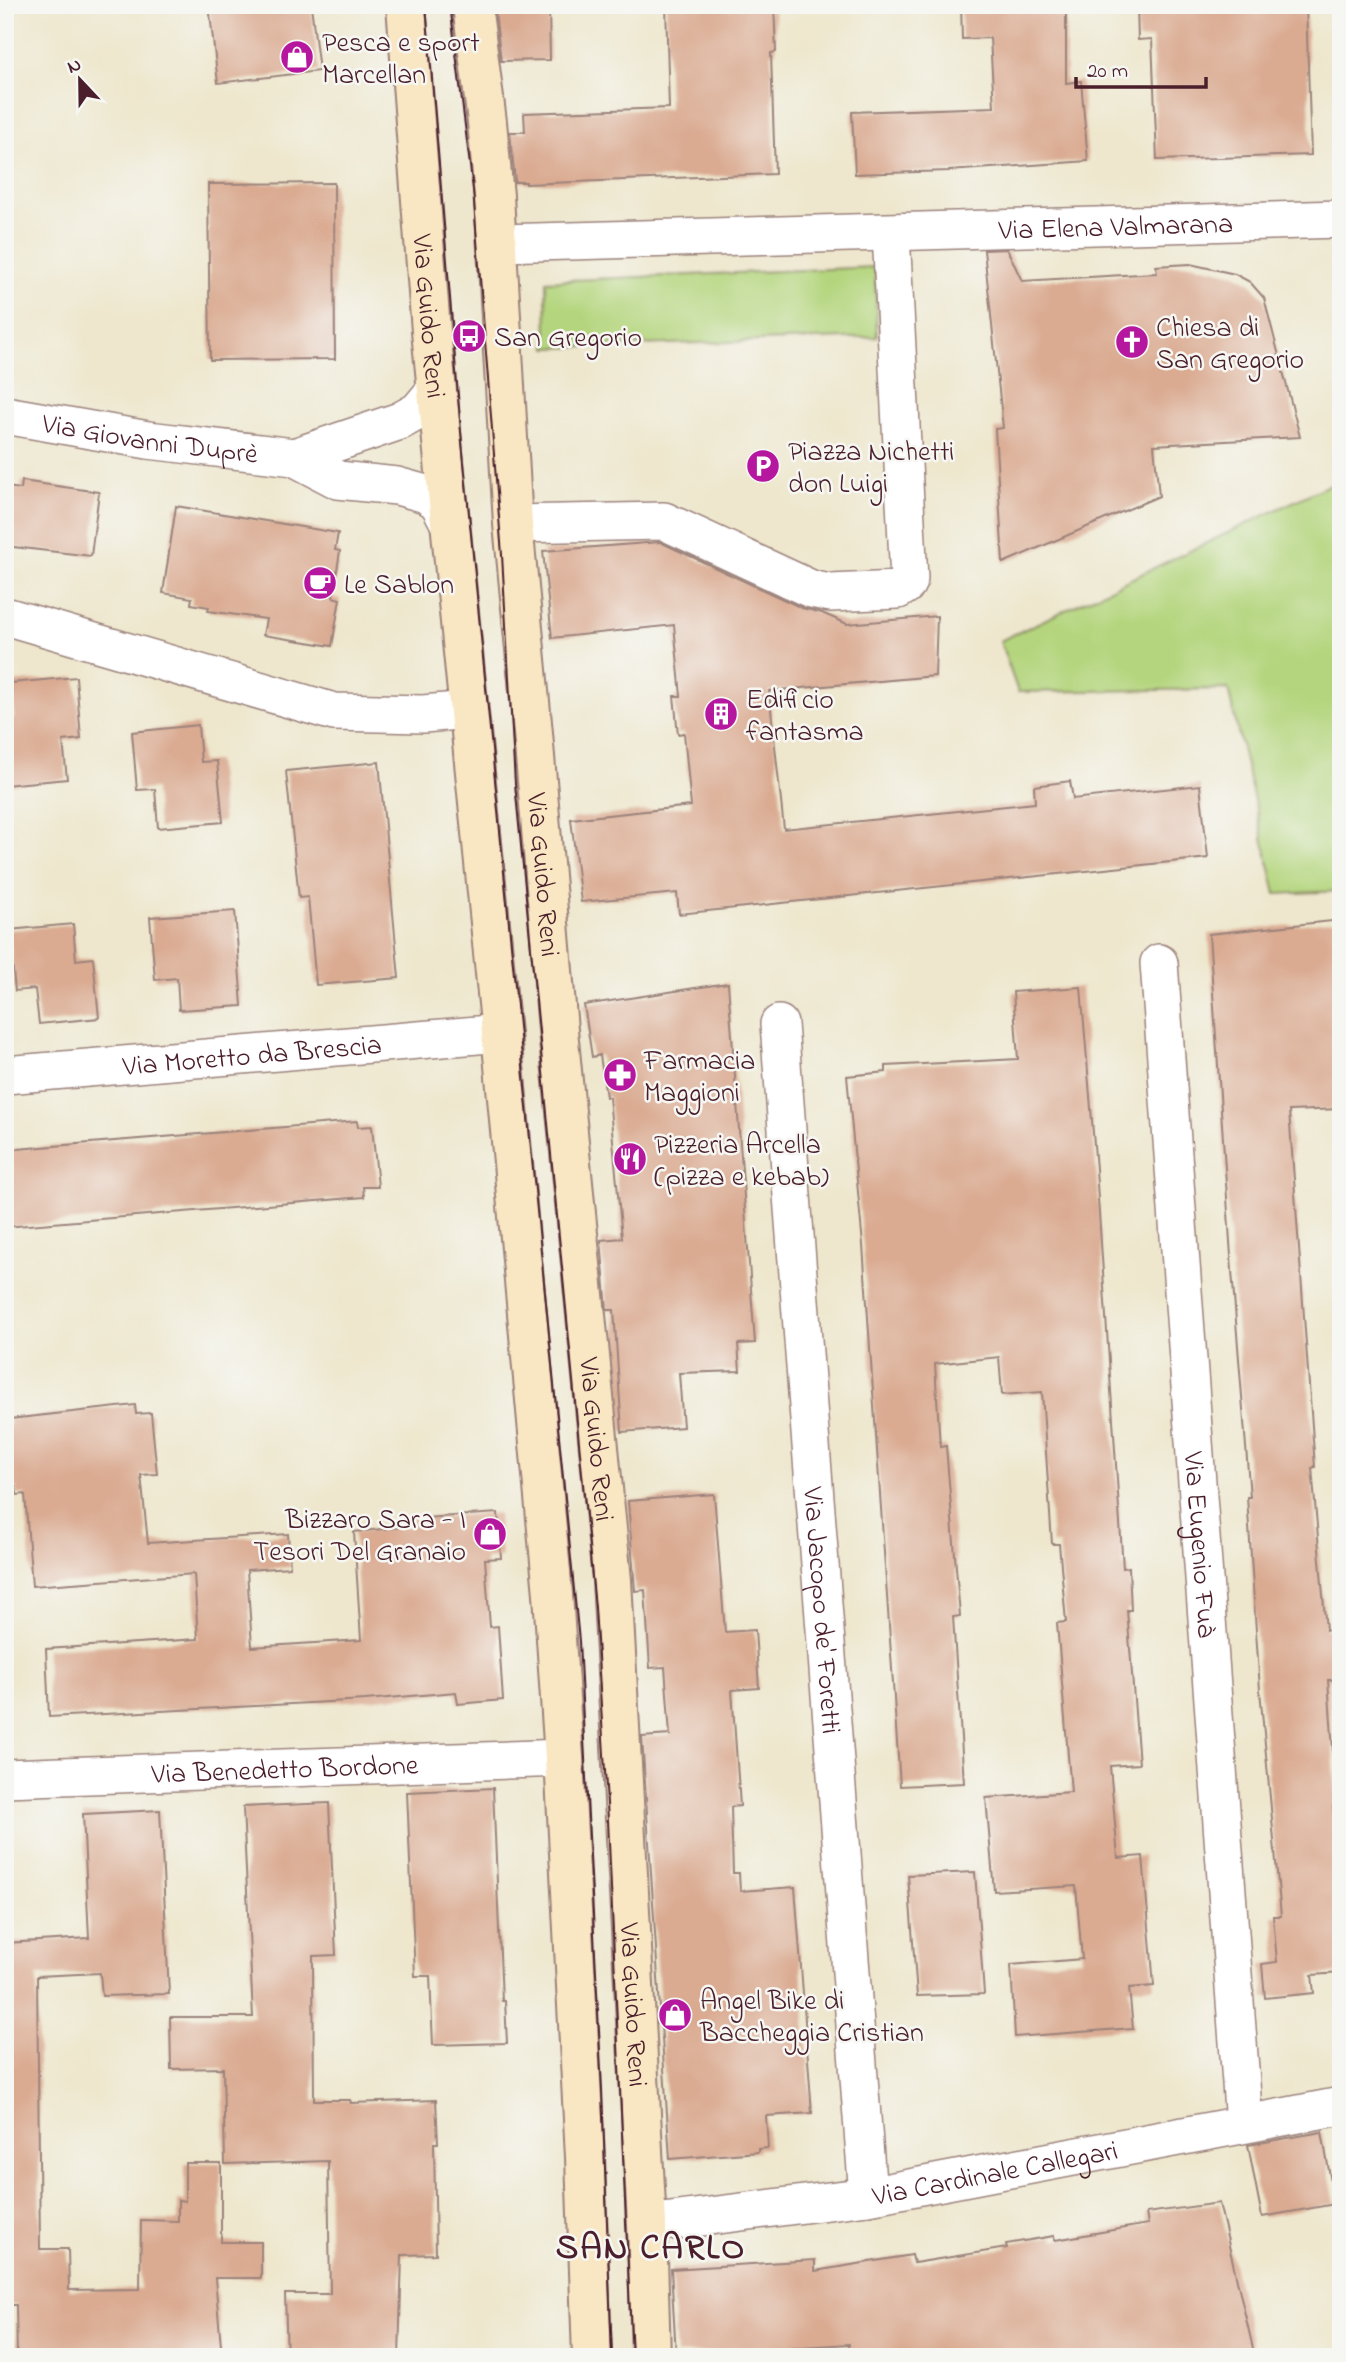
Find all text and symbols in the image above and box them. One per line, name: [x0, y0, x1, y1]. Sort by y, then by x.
place label: Pesca e sport Marcellan: [322, 24, 480, 97]
shop icon: Pesca e sport Marcellan: [278, 38, 316, 76]
north arrow: [46, 46, 116, 116]
scale bar: [1076, 46, 1206, 90]
text: N: [64, 52, 86, 81]
text: 20 m: [1087, 57, 1128, 87]
street label: Via Elena Valmarana: [997, 205, 1234, 253]
street label: Via Guido Reni: [400, 232, 455, 400]
place label: Chiesa di San Gregorio: [1156, 309, 1304, 382]
bus stop icon: San Gregorio: [450, 317, 488, 355]
place label: San Gregorio: [494, 319, 642, 360]
church icon: Chiesa di San Gregorio: [1113, 323, 1151, 361]
street label: Via Giovanni Duprè: [38, 405, 260, 477]
place label: Piazza Nichetti don Luigi: [788, 433, 954, 506]
parking icon: Piazza Nichetti don Luigi: [744, 447, 782, 485]
cafe icon: Le Sablon: [301, 564, 339, 602]
place label: Le Sablon: [344, 566, 454, 607]
place label: Edificio fantasma: [746, 681, 864, 754]
building icon: Edificio fantasma: [702, 695, 740, 733]
street label: Via Guido Reni: [514, 790, 569, 959]
street label: Via Moretto da Brescia: [120, 1026, 384, 1089]
place label: Farmacia Maggioni: [643, 1042, 755, 1115]
pharmacy icon: Farmacia Maggioni: [601, 1056, 639, 1094]
place label: Pizzeria Arcella (pizza e kebab): [654, 1126, 829, 1199]
restaurant icon: Pizzeria Arcella (pizza e kebab): [611, 1140, 649, 1178]
street label: Via Guido Reni: [566, 1355, 623, 1523]
street label: Via Eugenio Fuà: [1171, 1449, 1225, 1639]
street label: Via Jacopo de' Foretti: [790, 1484, 850, 1736]
place label: Bizzaro Sara - I Tesori Del Granaio: [253, 1501, 466, 1574]
shop icon: Bizzaro Sara - I Tesori Del Granaio: [471, 1515, 509, 1553]
street label: Via Benedetto Bordone: [150, 1746, 420, 1797]
street label: Via Guido Reni: [607, 1921, 657, 2088]
place label: Angel Bike di Baccheggia Cristian: [699, 1982, 924, 2055]
shop icon: Angel Bike di Baccheggia Cristian: [656, 1996, 694, 2034]
street label: Via Cardinale Callegari: [869, 2132, 1122, 2219]
district label: SAN CARLO: [556, 2224, 746, 2275]

